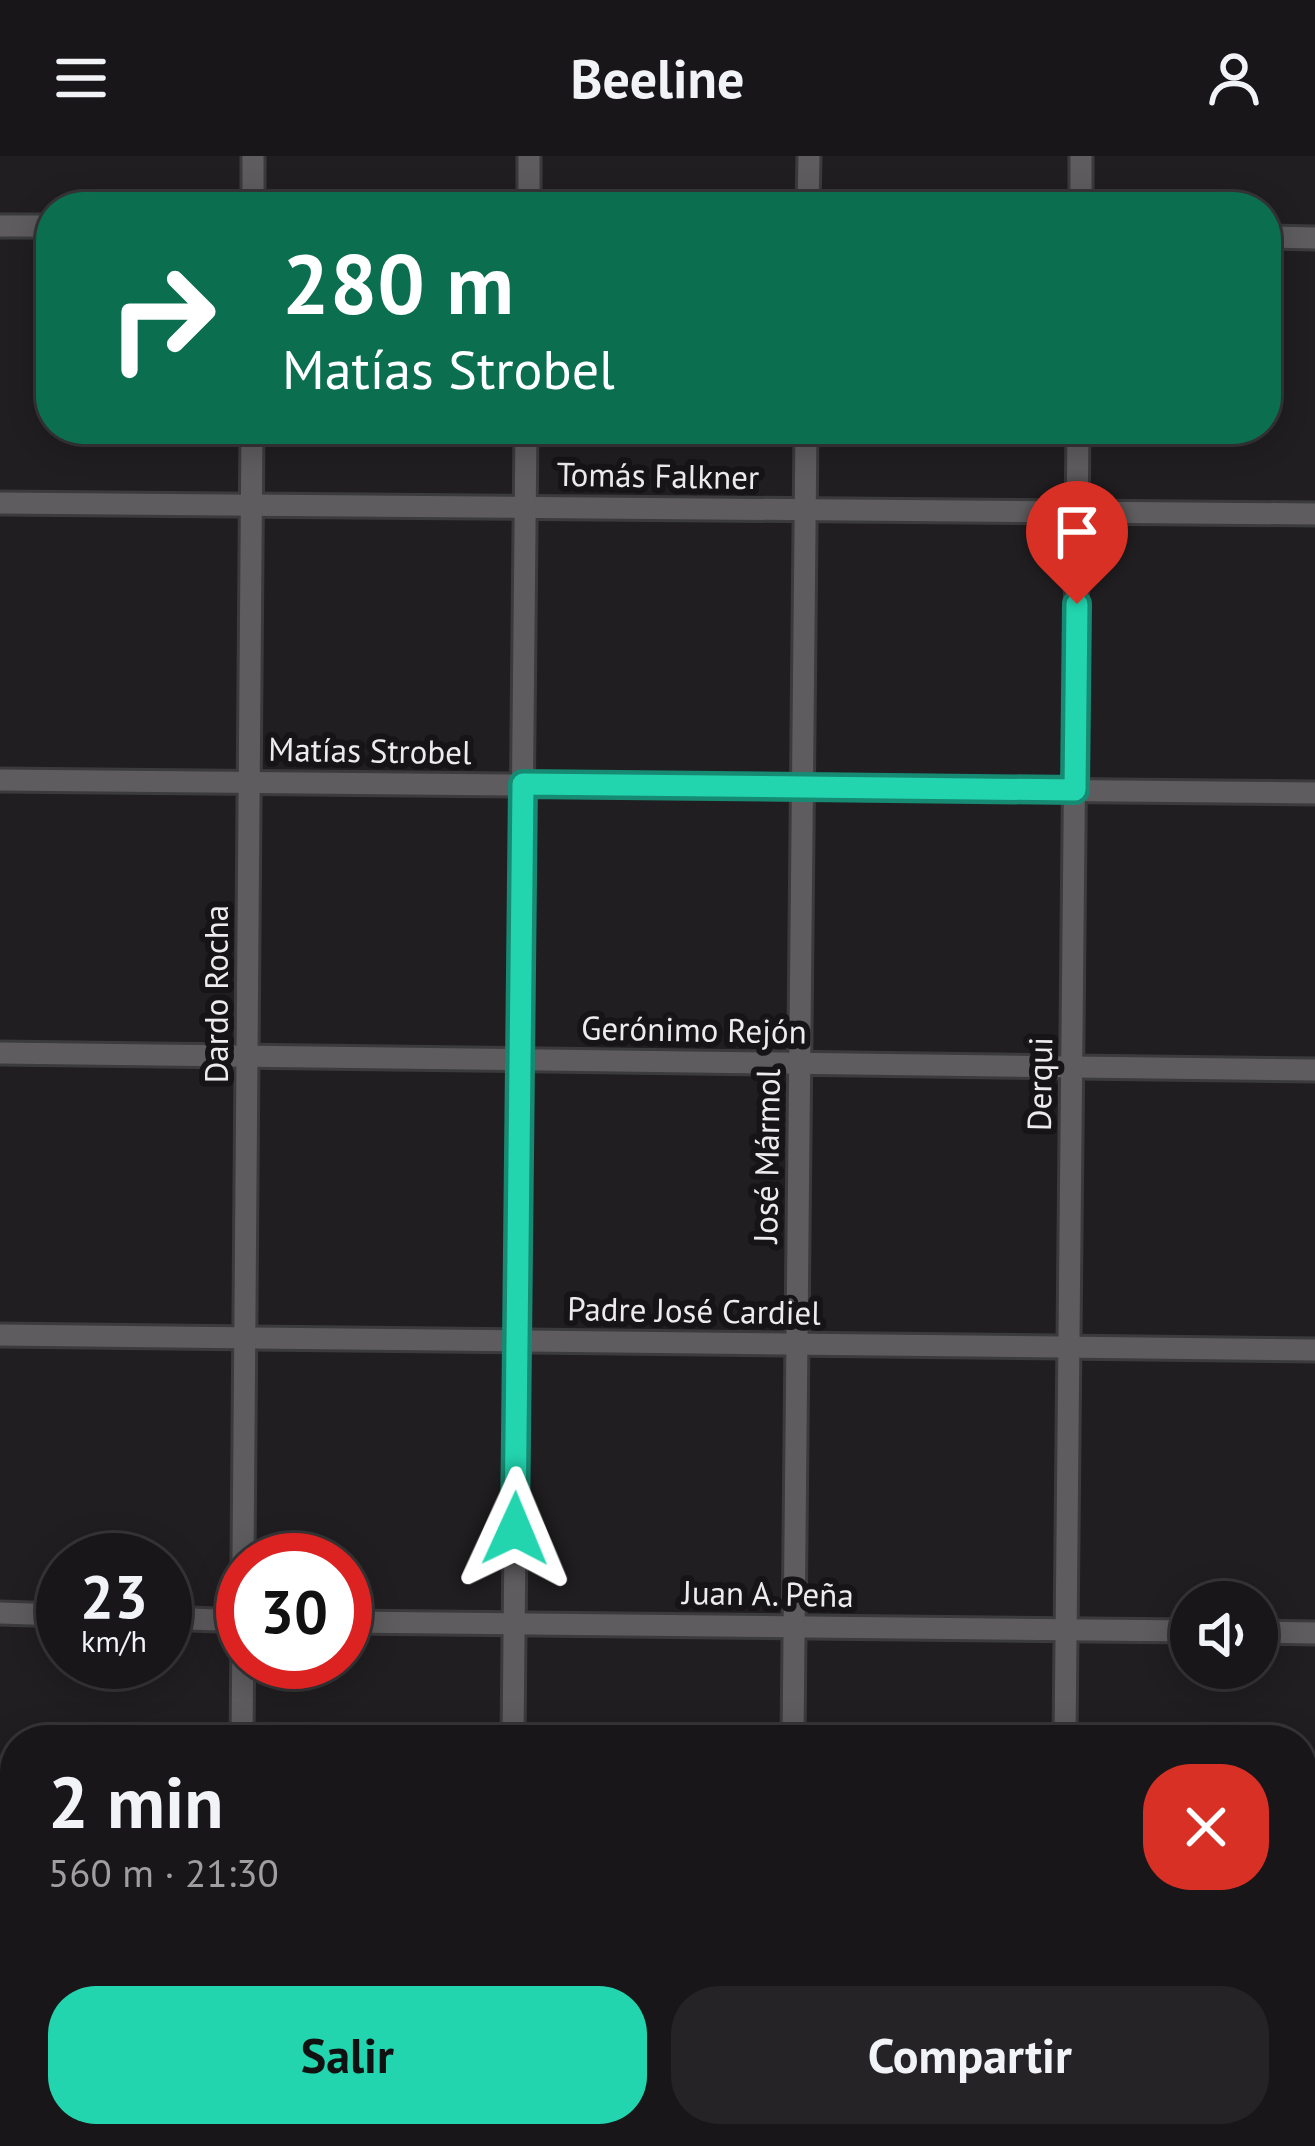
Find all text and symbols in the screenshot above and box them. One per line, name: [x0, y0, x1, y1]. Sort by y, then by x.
text: Beeline: [571, 43, 744, 113]
icon: menu: [48, 45, 114, 111]
icon: person: [1201, 45, 1267, 111]
text: 280 m: [282, 228, 514, 337]
icon: right: [84, 240, 240, 396]
text: Matías Strobel: [282, 334, 615, 404]
street label: Tomás Falkner: [556, 452, 760, 498]
pin: [1026, 481, 1128, 604]
icon: arrive: [1044, 499, 1110, 565]
street label: Matías Strobel: [268, 727, 472, 773]
street label: Dardo Rocha: [194, 905, 237, 1083]
street label: Gerónimo Rejón: [581, 1006, 807, 1052]
street label: Derqui: [1017, 1037, 1061, 1131]
street label: José Mármol: [743, 1068, 789, 1246]
street label: Padre José Cardiel: [567, 1286, 822, 1334]
position arrow: [452, 1466, 578, 1592]
speed limit sign: 30: [216, 1533, 372, 1689]
text: 23: [80, 1557, 148, 1635]
street label: Juan A. Peña: [680, 1570, 854, 1616]
map controls: [1170, 1581, 1278, 1689]
button: sound: [1170, 1581, 1278, 1689]
text: km/h: [81, 1621, 147, 1660]
text: 2 min: [48, 1755, 224, 1848]
button: close: [1143, 1764, 1269, 1890]
text: 560 m · 21:30: [48, 1847, 279, 1898]
button: Salir: [48, 1986, 647, 2124]
button: Compartir: [671, 1986, 1269, 2124]

